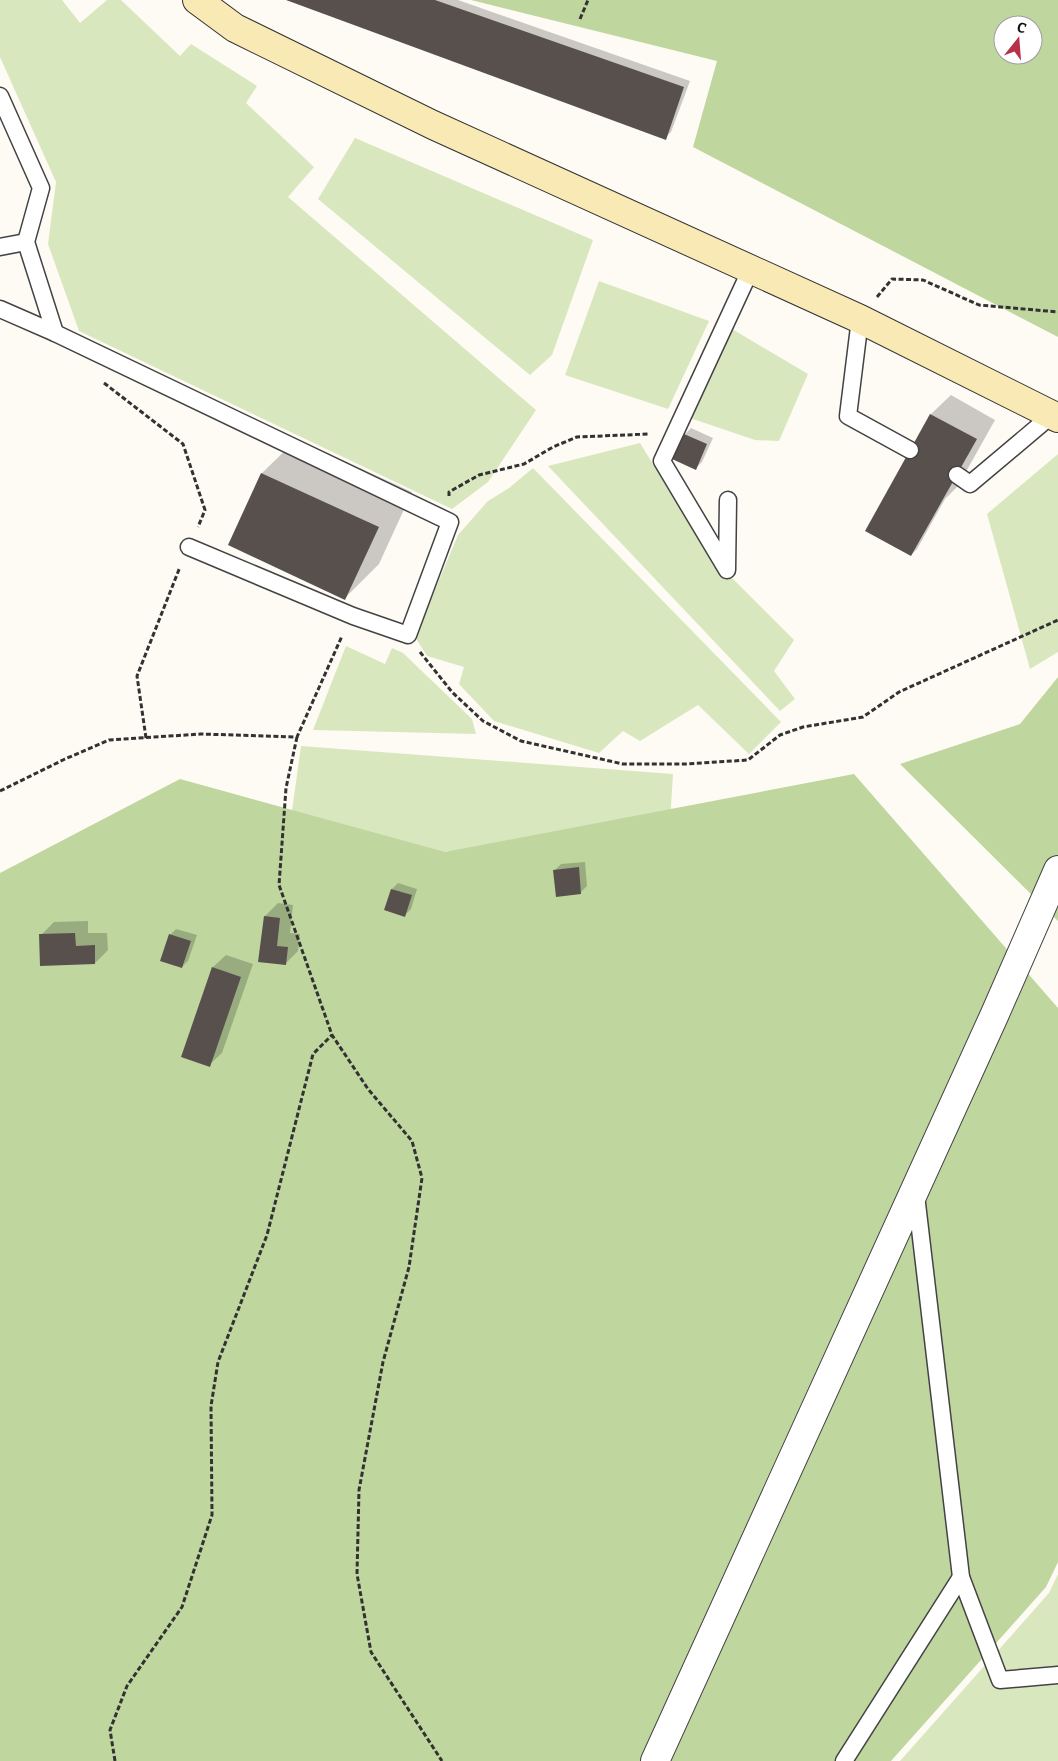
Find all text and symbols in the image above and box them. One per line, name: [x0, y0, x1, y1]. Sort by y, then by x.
north arrow: [993, 15, 1043, 65]
text: С: [1015, 19, 1029, 38]

